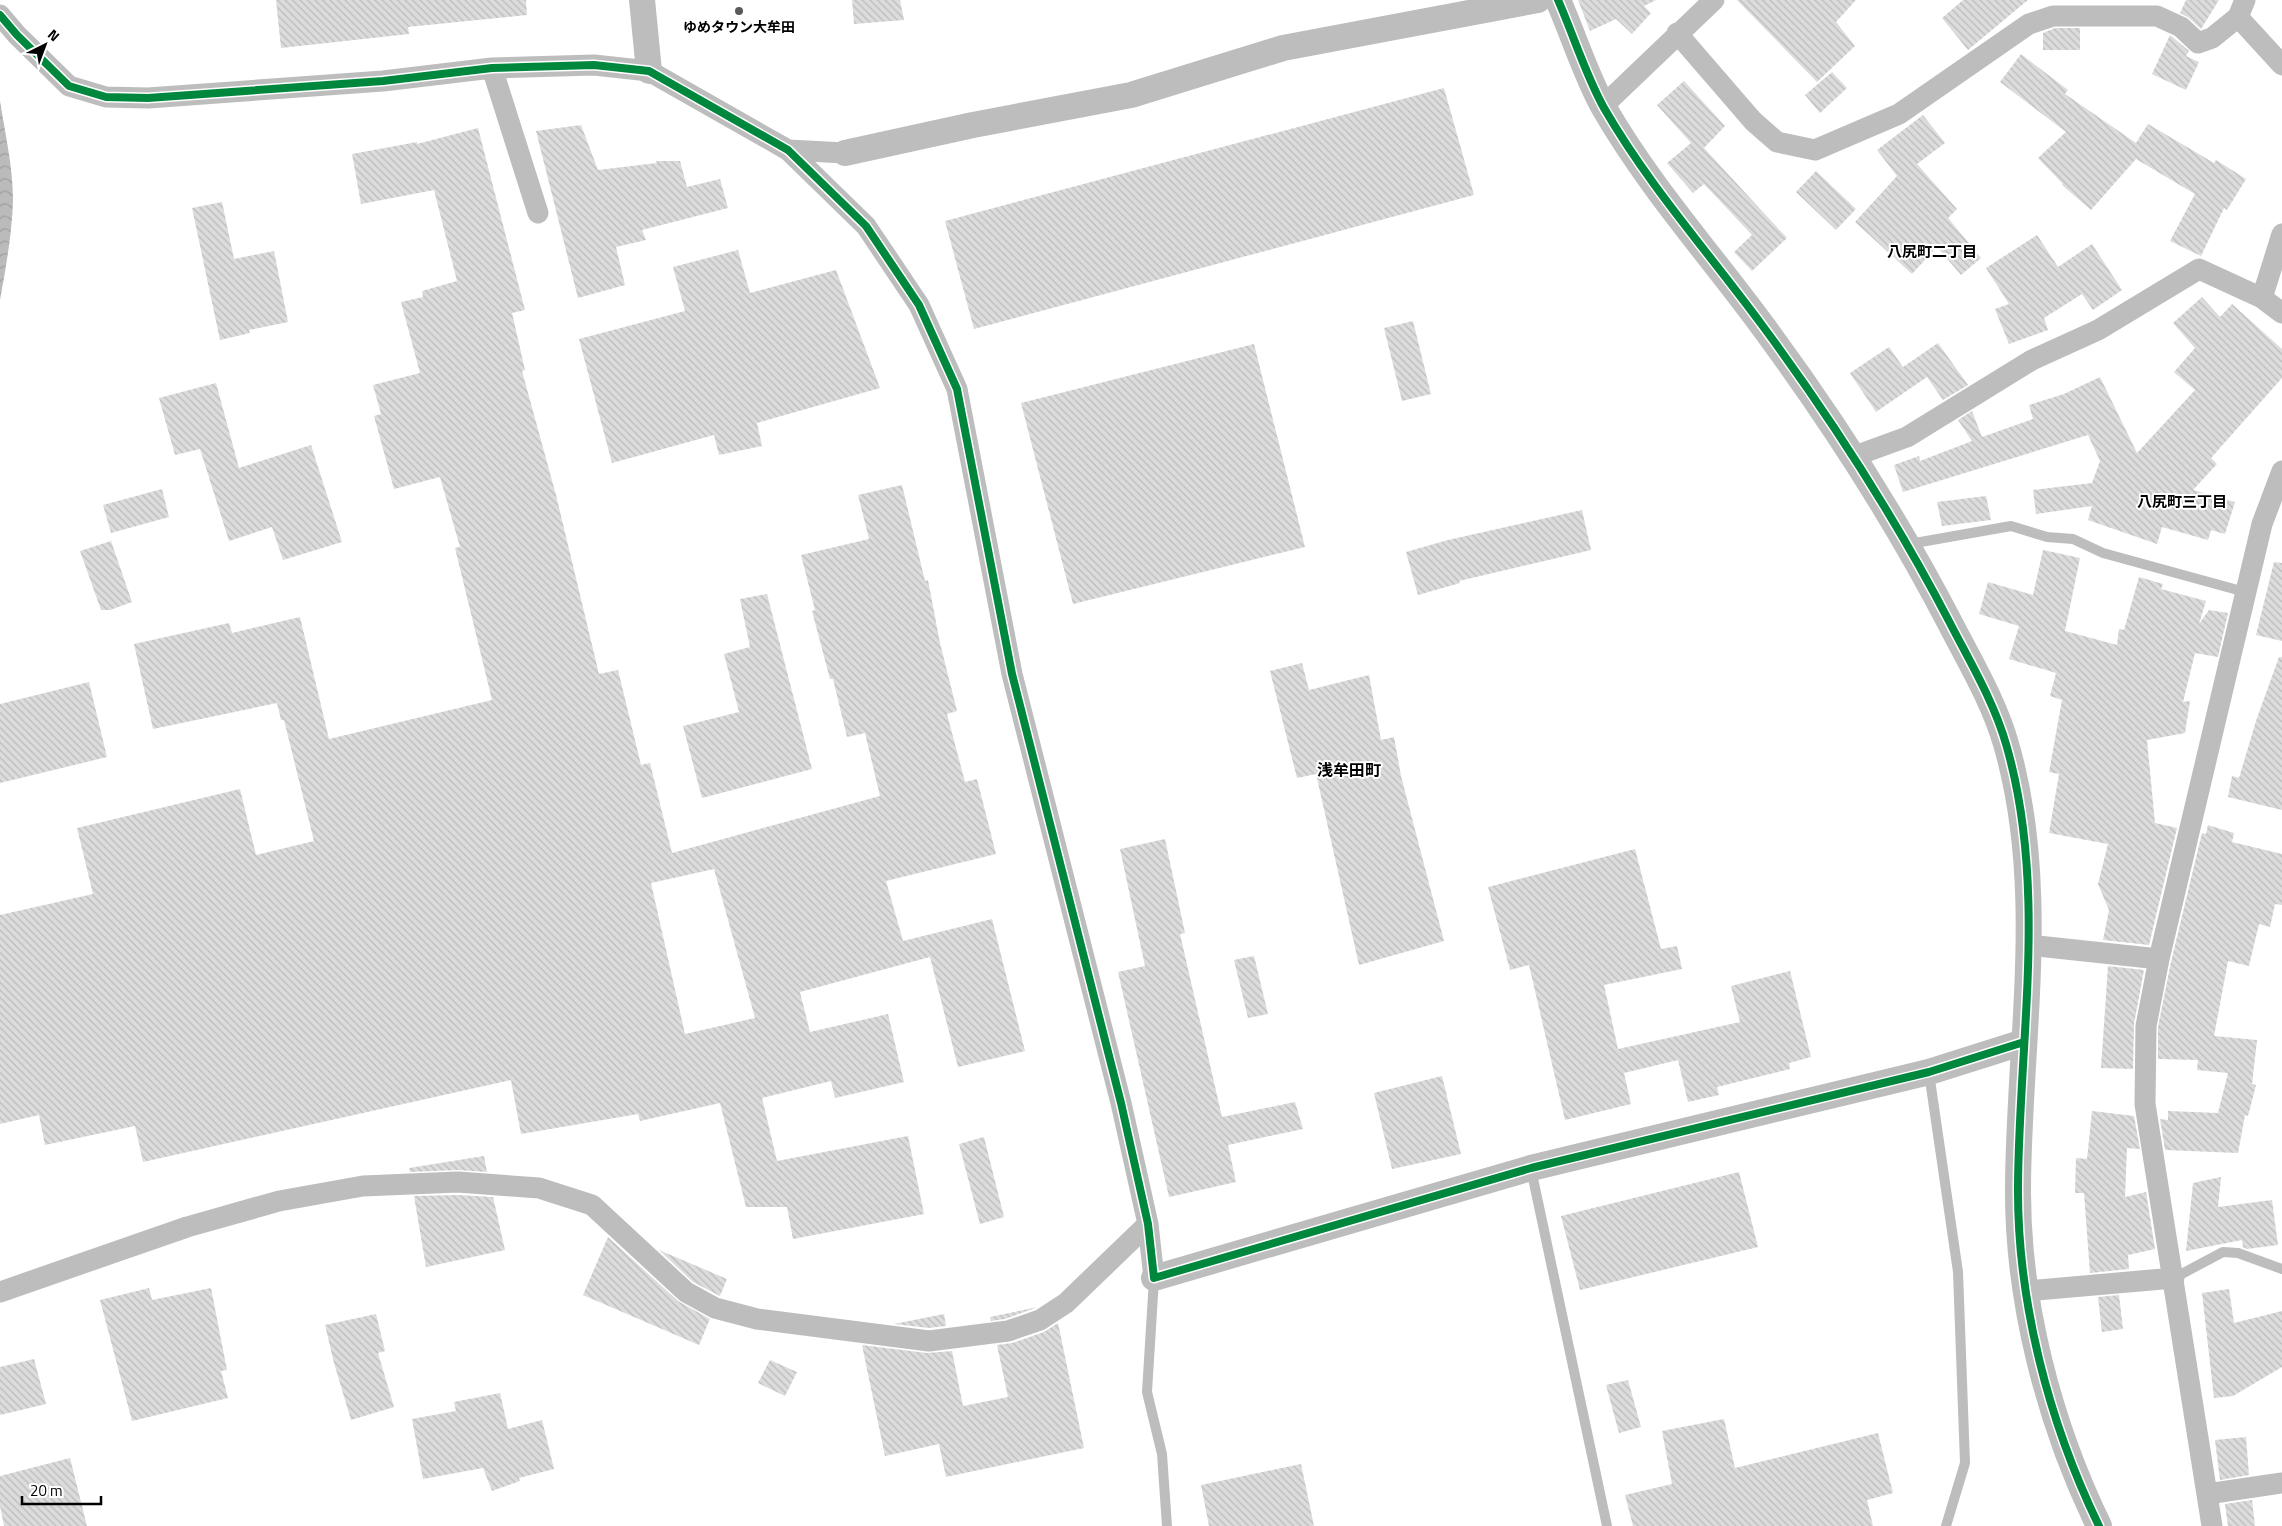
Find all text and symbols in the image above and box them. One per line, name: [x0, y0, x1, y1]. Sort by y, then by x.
marker: ゆめタウン大牟田: [733, 5, 745, 17]
place label: ゆめタウン大牟田: [683, 16, 795, 37]
north arrow: [20, 20, 70, 70]
text: N: [43, 24, 65, 46]
district label: 八尻町二丁目: [1887, 240, 1977, 263]
district label: 八尻町三丁目: [2137, 490, 2227, 513]
district label: 浅牟田町: [1317, 758, 1381, 782]
scale bar: [22, 1474, 101, 1506]
text: 20 m: [30, 1479, 63, 1502]

